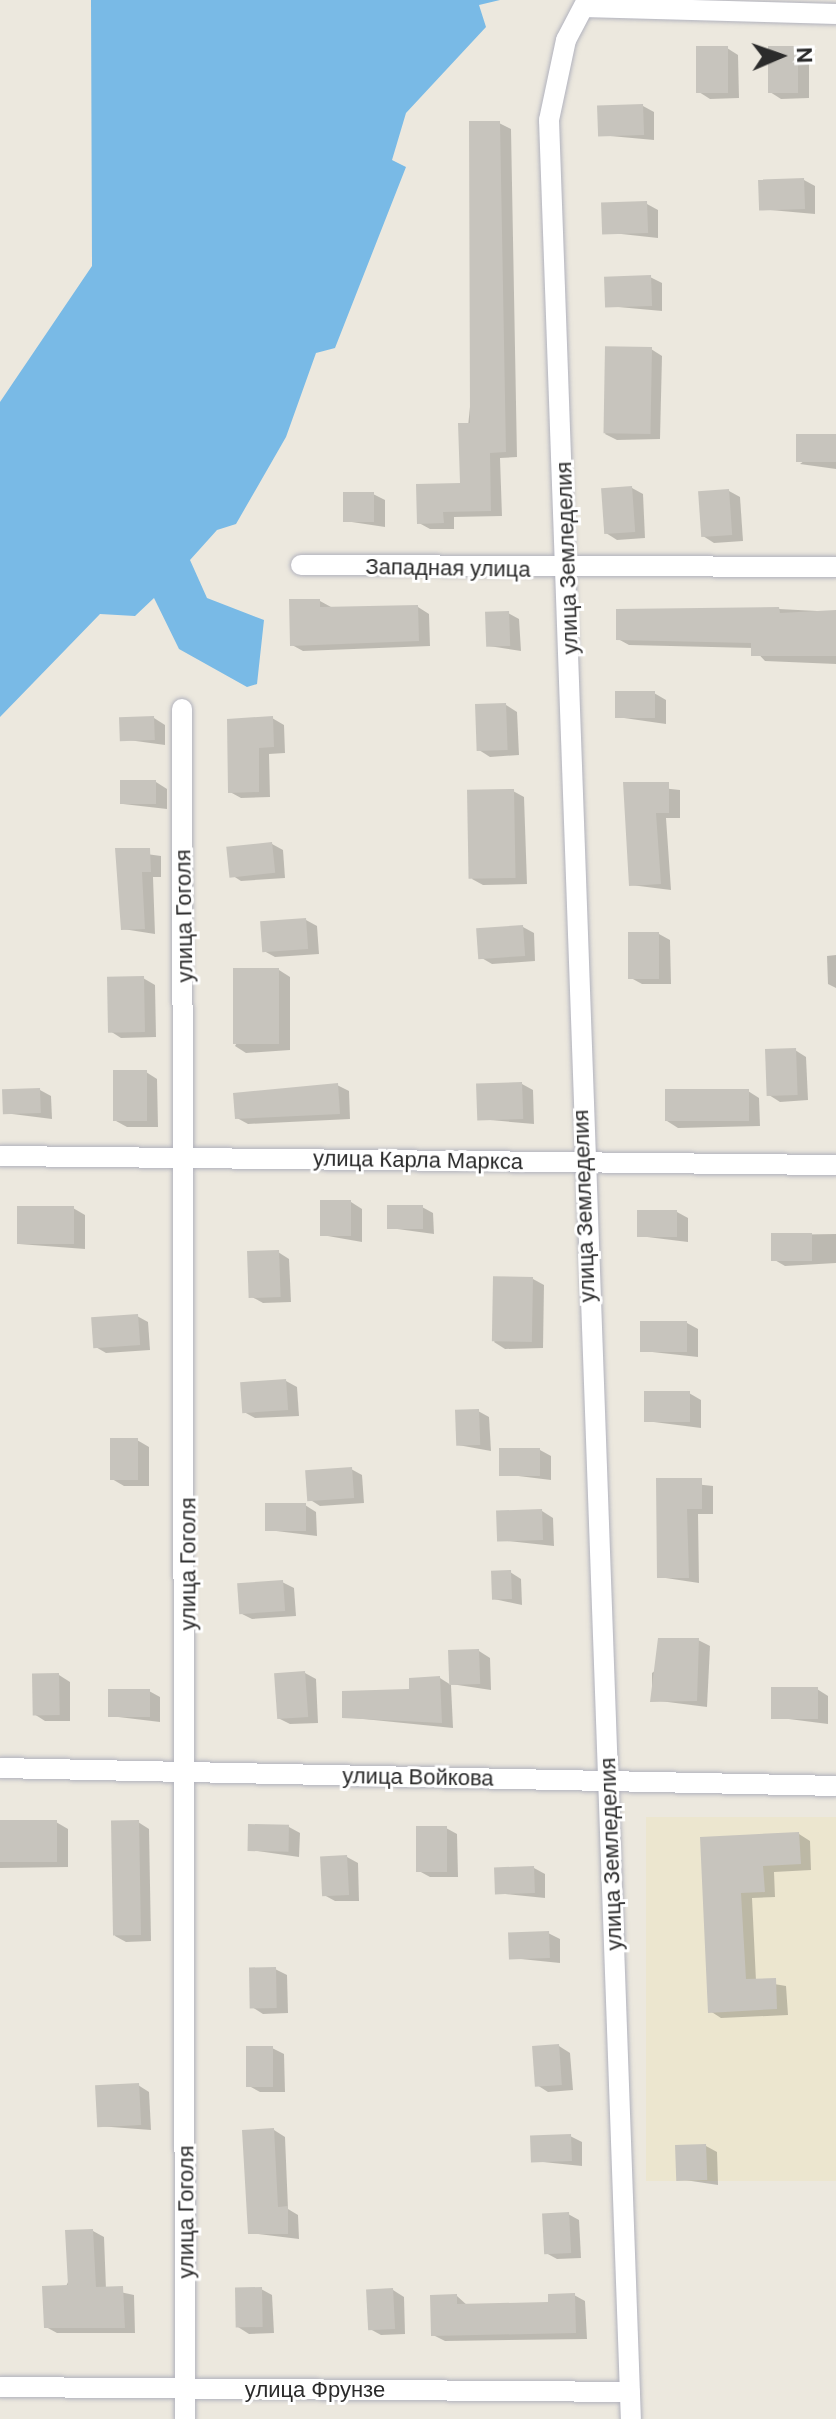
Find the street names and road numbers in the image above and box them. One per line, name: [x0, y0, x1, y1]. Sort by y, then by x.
street label: улица Земледелия: [550, 461, 584, 655]
street label: Западная улица: [365, 553, 531, 583]
street label: улица Гоголя: [170, 849, 198, 983]
street label: улица Земледелия: [567, 1109, 601, 1303]
street label: улица Карла Маркса: [313, 1145, 523, 1175]
street label: улица Гоголя: [175, 1497, 201, 1631]
street label: улица Земледелия: [594, 1757, 628, 1951]
street label: улица Войкова: [342, 1762, 494, 1792]
street label: улица Гоголя: [173, 2145, 199, 2279]
street label: улица Фрунзе: [245, 2377, 385, 2403]

